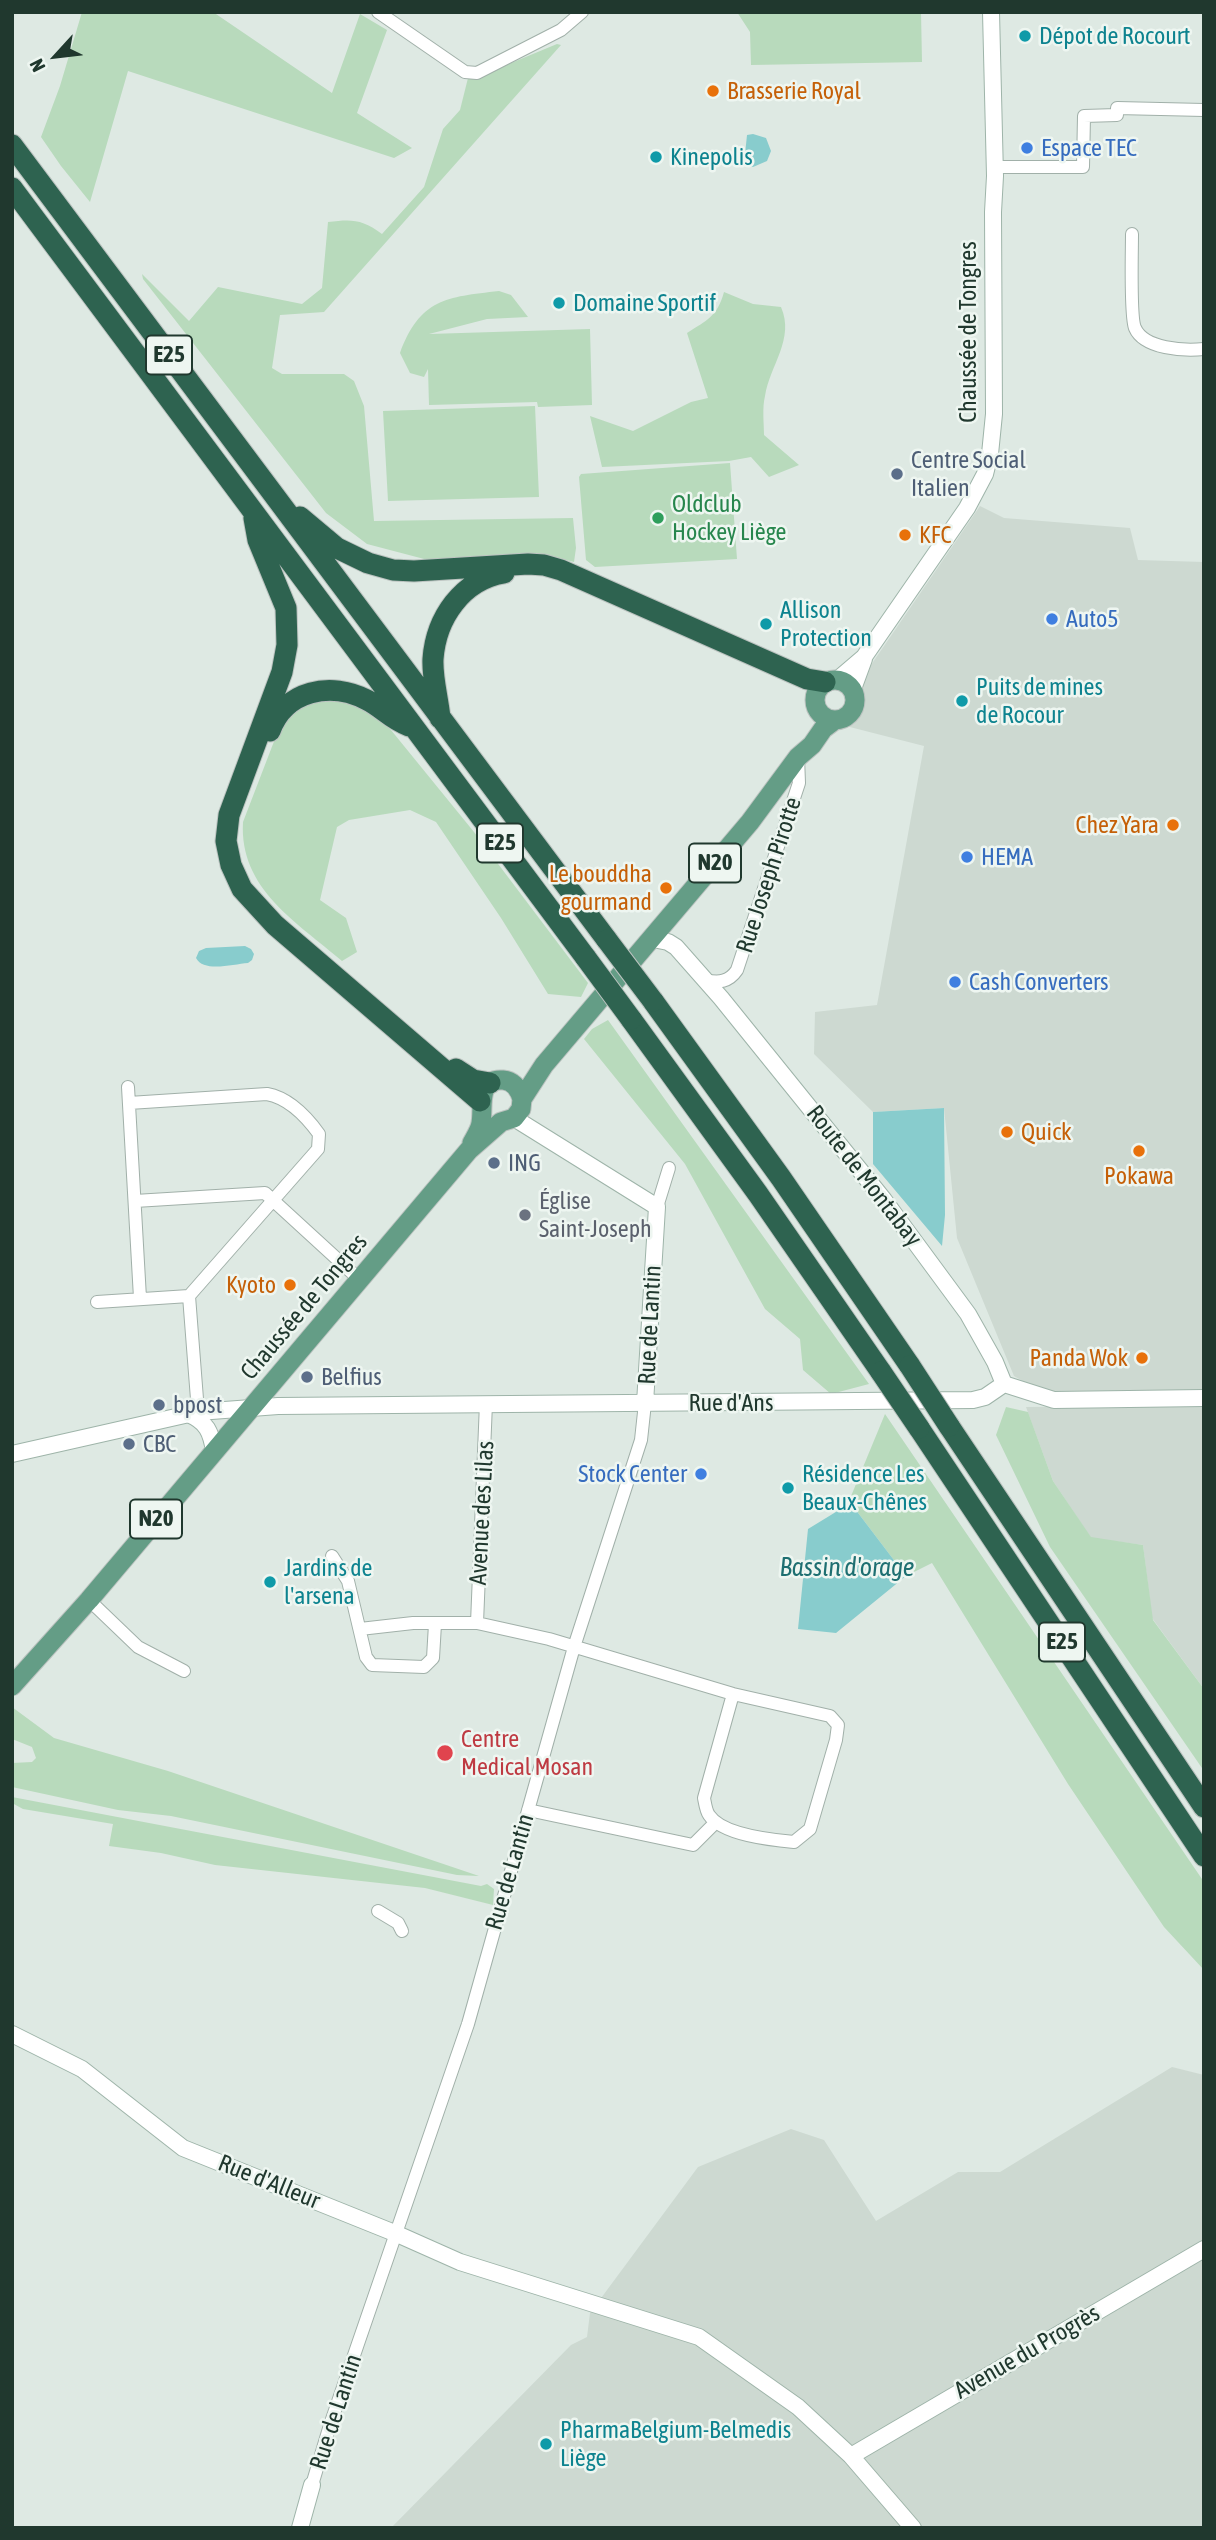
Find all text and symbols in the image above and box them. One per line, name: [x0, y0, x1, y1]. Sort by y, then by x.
north arrow: [21, 21, 91, 91]
place label: Dépot de Rocourt: [1039, 22, 1191, 50]
marker: Dépot de Rocourt: [1017, 28, 1033, 44]
text: N: [25, 56, 50, 76]
place label: Brasserie Royal: [727, 77, 861, 105]
marker: Brasserie Royal: [705, 83, 721, 99]
place label: Espace TEC: [1041, 134, 1137, 162]
marker: Espace TEC: [1019, 140, 1035, 156]
place label: Kinepolis: [670, 143, 753, 171]
marker: Kinepolis: [648, 149, 664, 165]
street label: Chaussée de Tongres: [954, 241, 982, 423]
place label: Domaine Sportif: [573, 289, 716, 317]
marker: Domaine Sportif: [551, 295, 567, 311]
road number: E25: [146, 336, 192, 374]
place label: Centre Social Italien: [911, 446, 1026, 502]
marker: Centre Social Italien: [889, 466, 905, 482]
place label: Oldclub Hockey Liège: [672, 490, 786, 546]
marker: Oldclub Hockey Liège: [650, 510, 666, 526]
place label: KFC: [919, 521, 951, 549]
marker: KFC: [897, 527, 913, 543]
place label: Allison Protection: [780, 596, 872, 652]
place label: Auto5: [1066, 605, 1119, 633]
marker: Auto5: [1044, 611, 1060, 627]
marker: Allison Protection: [758, 616, 774, 632]
place label: Puits de mines de Rocour: [976, 673, 1103, 729]
marker: Puits de mines de Rocour: [954, 693, 970, 709]
street label: Rue Joseph Pirotte: [730, 793, 808, 957]
place label: Chez Yara: [1076, 811, 1159, 839]
marker: Chez Yara: [1165, 817, 1181, 833]
road number: E25: [477, 824, 523, 862]
place label: HEMA: [981, 843, 1033, 871]
road number: N20: [689, 844, 741, 883]
marker: HEMA: [959, 849, 975, 865]
place label: Le bouddha gourmand: [549, 860, 652, 916]
marker: Le bouddha gourmand: [658, 880, 674, 896]
place label: Cash Converters: [969, 968, 1109, 996]
marker: Cash Converters: [947, 974, 963, 990]
street label: Route de Montabay: [800, 1100, 928, 1252]
place label: Quick: [1021, 1118, 1072, 1146]
marker: Quick: [999, 1124, 1015, 1140]
marker: Pokawa: [1131, 1143, 1147, 1159]
place label: ING: [508, 1149, 541, 1177]
marker: ING: [486, 1155, 502, 1171]
place label: Pokawa: [1104, 1162, 1174, 1190]
place label: Église Saint-Joseph: [539, 1187, 652, 1243]
marker: Église Saint-Joseph: [517, 1207, 533, 1223]
street label: Chaussée de Tongres: [235, 1228, 373, 1386]
street label: Rue de Lantin: [632, 1265, 668, 1385]
place label: Kyoto: [226, 1271, 276, 1299]
marker: Kyoto: [282, 1277, 298, 1293]
place label: Panda Wok: [1030, 1344, 1128, 1372]
marker: Panda Wok: [1134, 1350, 1150, 1366]
place label: Belfius: [321, 1363, 382, 1391]
marker: Belfius: [299, 1369, 315, 1385]
street label: Rue d'Ans: [689, 1389, 773, 1417]
place label: bpost: [173, 1391, 222, 1419]
marker: bpost: [151, 1397, 167, 1413]
place label: CBC: [143, 1430, 176, 1458]
marker: CBC: [121, 1436, 137, 1452]
street label: Avenue des Lilas: [464, 1440, 500, 1586]
place label: Stock Center: [578, 1460, 687, 1488]
place label: Résidence Les Beaux-Chênes: [802, 1460, 927, 1516]
marker: Stock Center: [693, 1466, 709, 1482]
marker: Résidence Les Beaux-Chênes: [780, 1480, 796, 1496]
road number: N20: [130, 1500, 182, 1538]
water label: Bassin d'orage: [779, 1552, 915, 1584]
place label: Jardins de l'arsena: [284, 1554, 372, 1610]
marker: Jardins de l'arsena: [262, 1574, 278, 1590]
road number: E25: [1039, 1623, 1085, 1662]
place label: Centre Medical Mosan: [461, 1725, 593, 1781]
marker: Centre Medical Mosan: [435, 1743, 455, 1763]
street label: Rue de Lantin: [480, 1811, 540, 1933]
street label: Rue d'Alleur: [214, 2149, 324, 2215]
street label: Avenue du Progrès: [949, 2299, 1105, 2405]
street label: Rue de Lantin: [304, 2351, 368, 2473]
place label: PharmaBelgium-Belmedis Liège: [560, 2416, 791, 2472]
marker: PharmaBelgium-Belmedis Liège: [538, 2436, 554, 2452]

